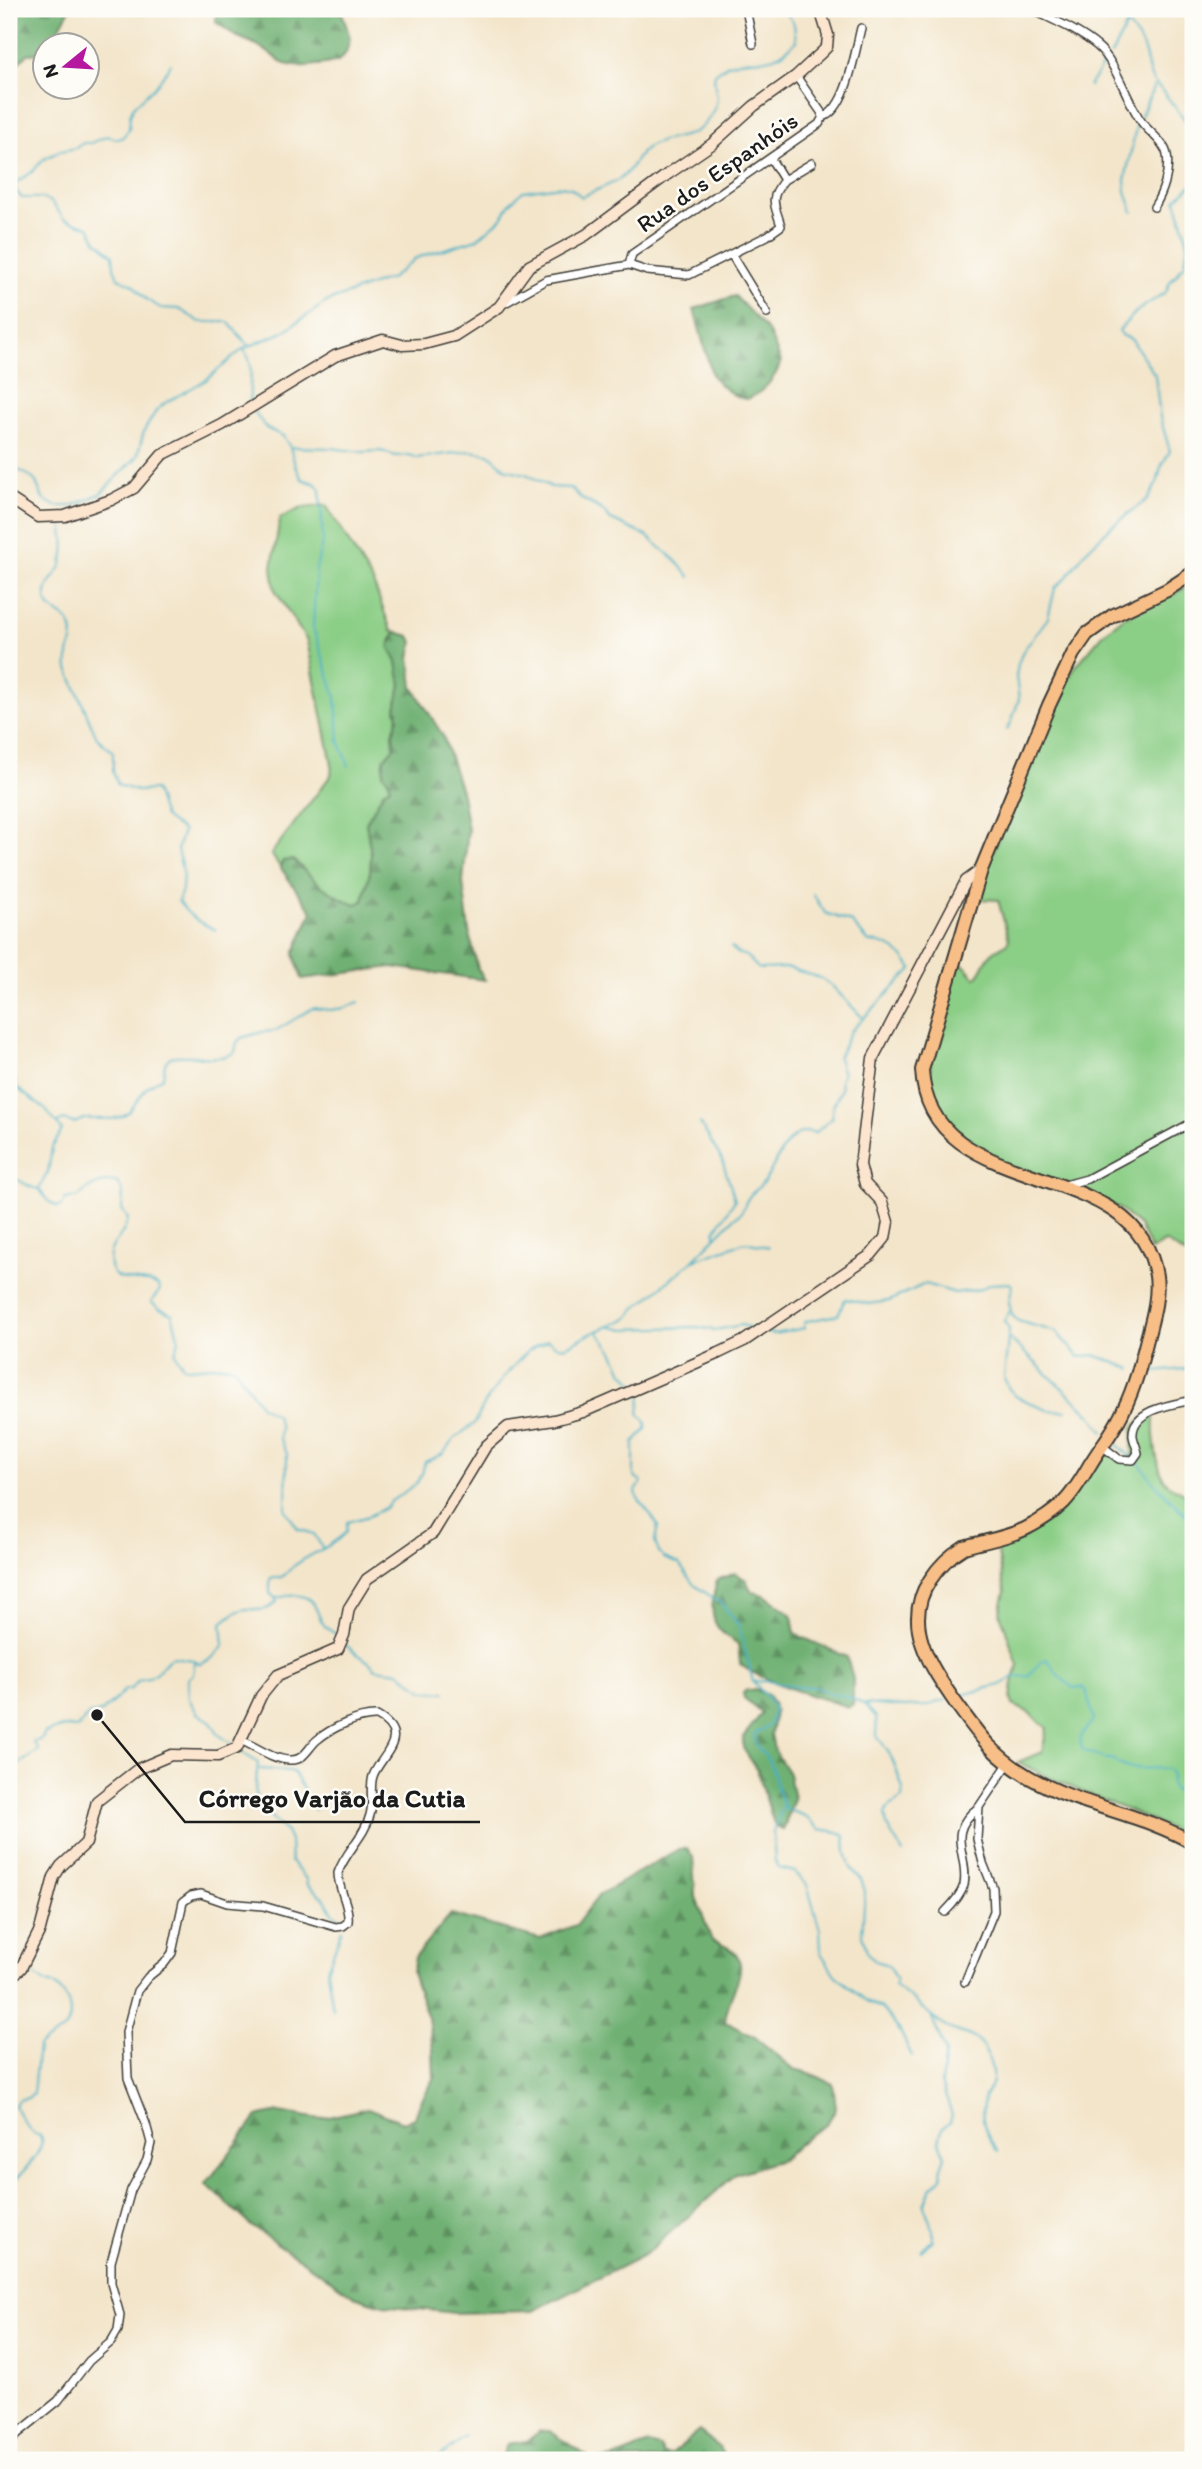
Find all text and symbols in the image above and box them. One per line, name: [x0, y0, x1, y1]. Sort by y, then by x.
north arrow: [32, 32, 102, 102]
text: N: [37, 61, 63, 81]
street label: Rua dos Espanhóis: [631, 106, 803, 238]
callout: Córrego Varjão da Cutia: [185, 1775, 480, 1822]
text: Córrego Varjão da Cutia: [199, 1782, 465, 1814]

